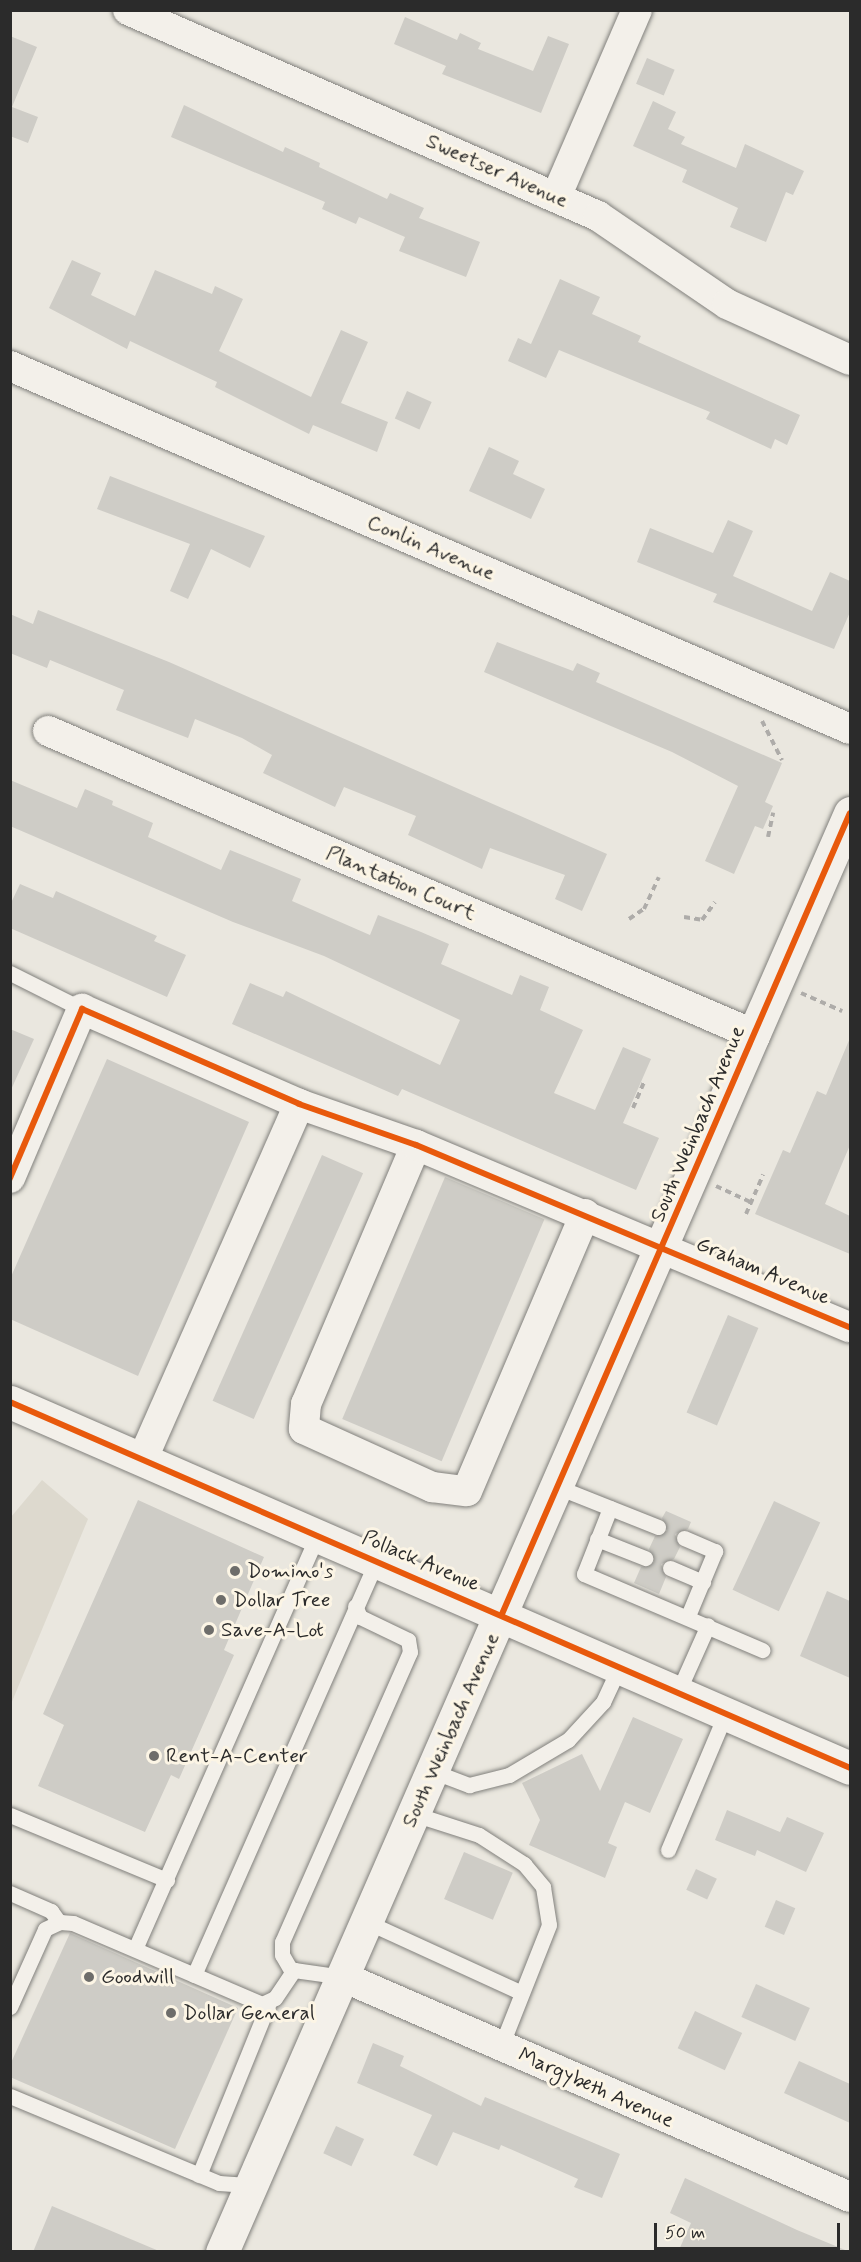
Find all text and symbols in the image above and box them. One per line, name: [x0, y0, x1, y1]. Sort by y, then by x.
street label: Sweetser Avenue: [422, 128, 572, 214]
street label: Conlin Avenue: [366, 511, 496, 585]
street label: Plantation Court: [325, 841, 477, 925]
street label: South Weinbach Avenue: [645, 1022, 751, 1226]
street label: Graham Avenue: [693, 1232, 833, 1310]
street label: Pollack Avenue: [356, 1524, 486, 1598]
place label: Domino's: [247, 1558, 333, 1584]
marker: Domino's: [228, 1564, 242, 1578]
place label: Dollar Tree: [233, 1587, 327, 1613]
marker: Dollar Tree: [214, 1593, 228, 1607]
place label: Save-A-Lot: [221, 1617, 324, 1643]
marker: Save-A-Lot: [202, 1623, 216, 1637]
street label: South Weinbach Avenue: [397, 1629, 505, 1831]
place label: Rent-A-Center: [166, 1743, 308, 1769]
marker: Rent-A-Center: [147, 1749, 161, 1763]
place label: Goodwill: [101, 1964, 174, 1990]
marker: Goodwill: [82, 1970, 96, 1984]
place label: Dollar General: [183, 2000, 313, 2026]
marker: Dollar General: [164, 2006, 178, 2020]
street label: Margybeth Avenue: [514, 2042, 678, 2134]
scale bar: [657, 2211, 843, 2249]
text: 50 m: [665, 2221, 705, 2245]

